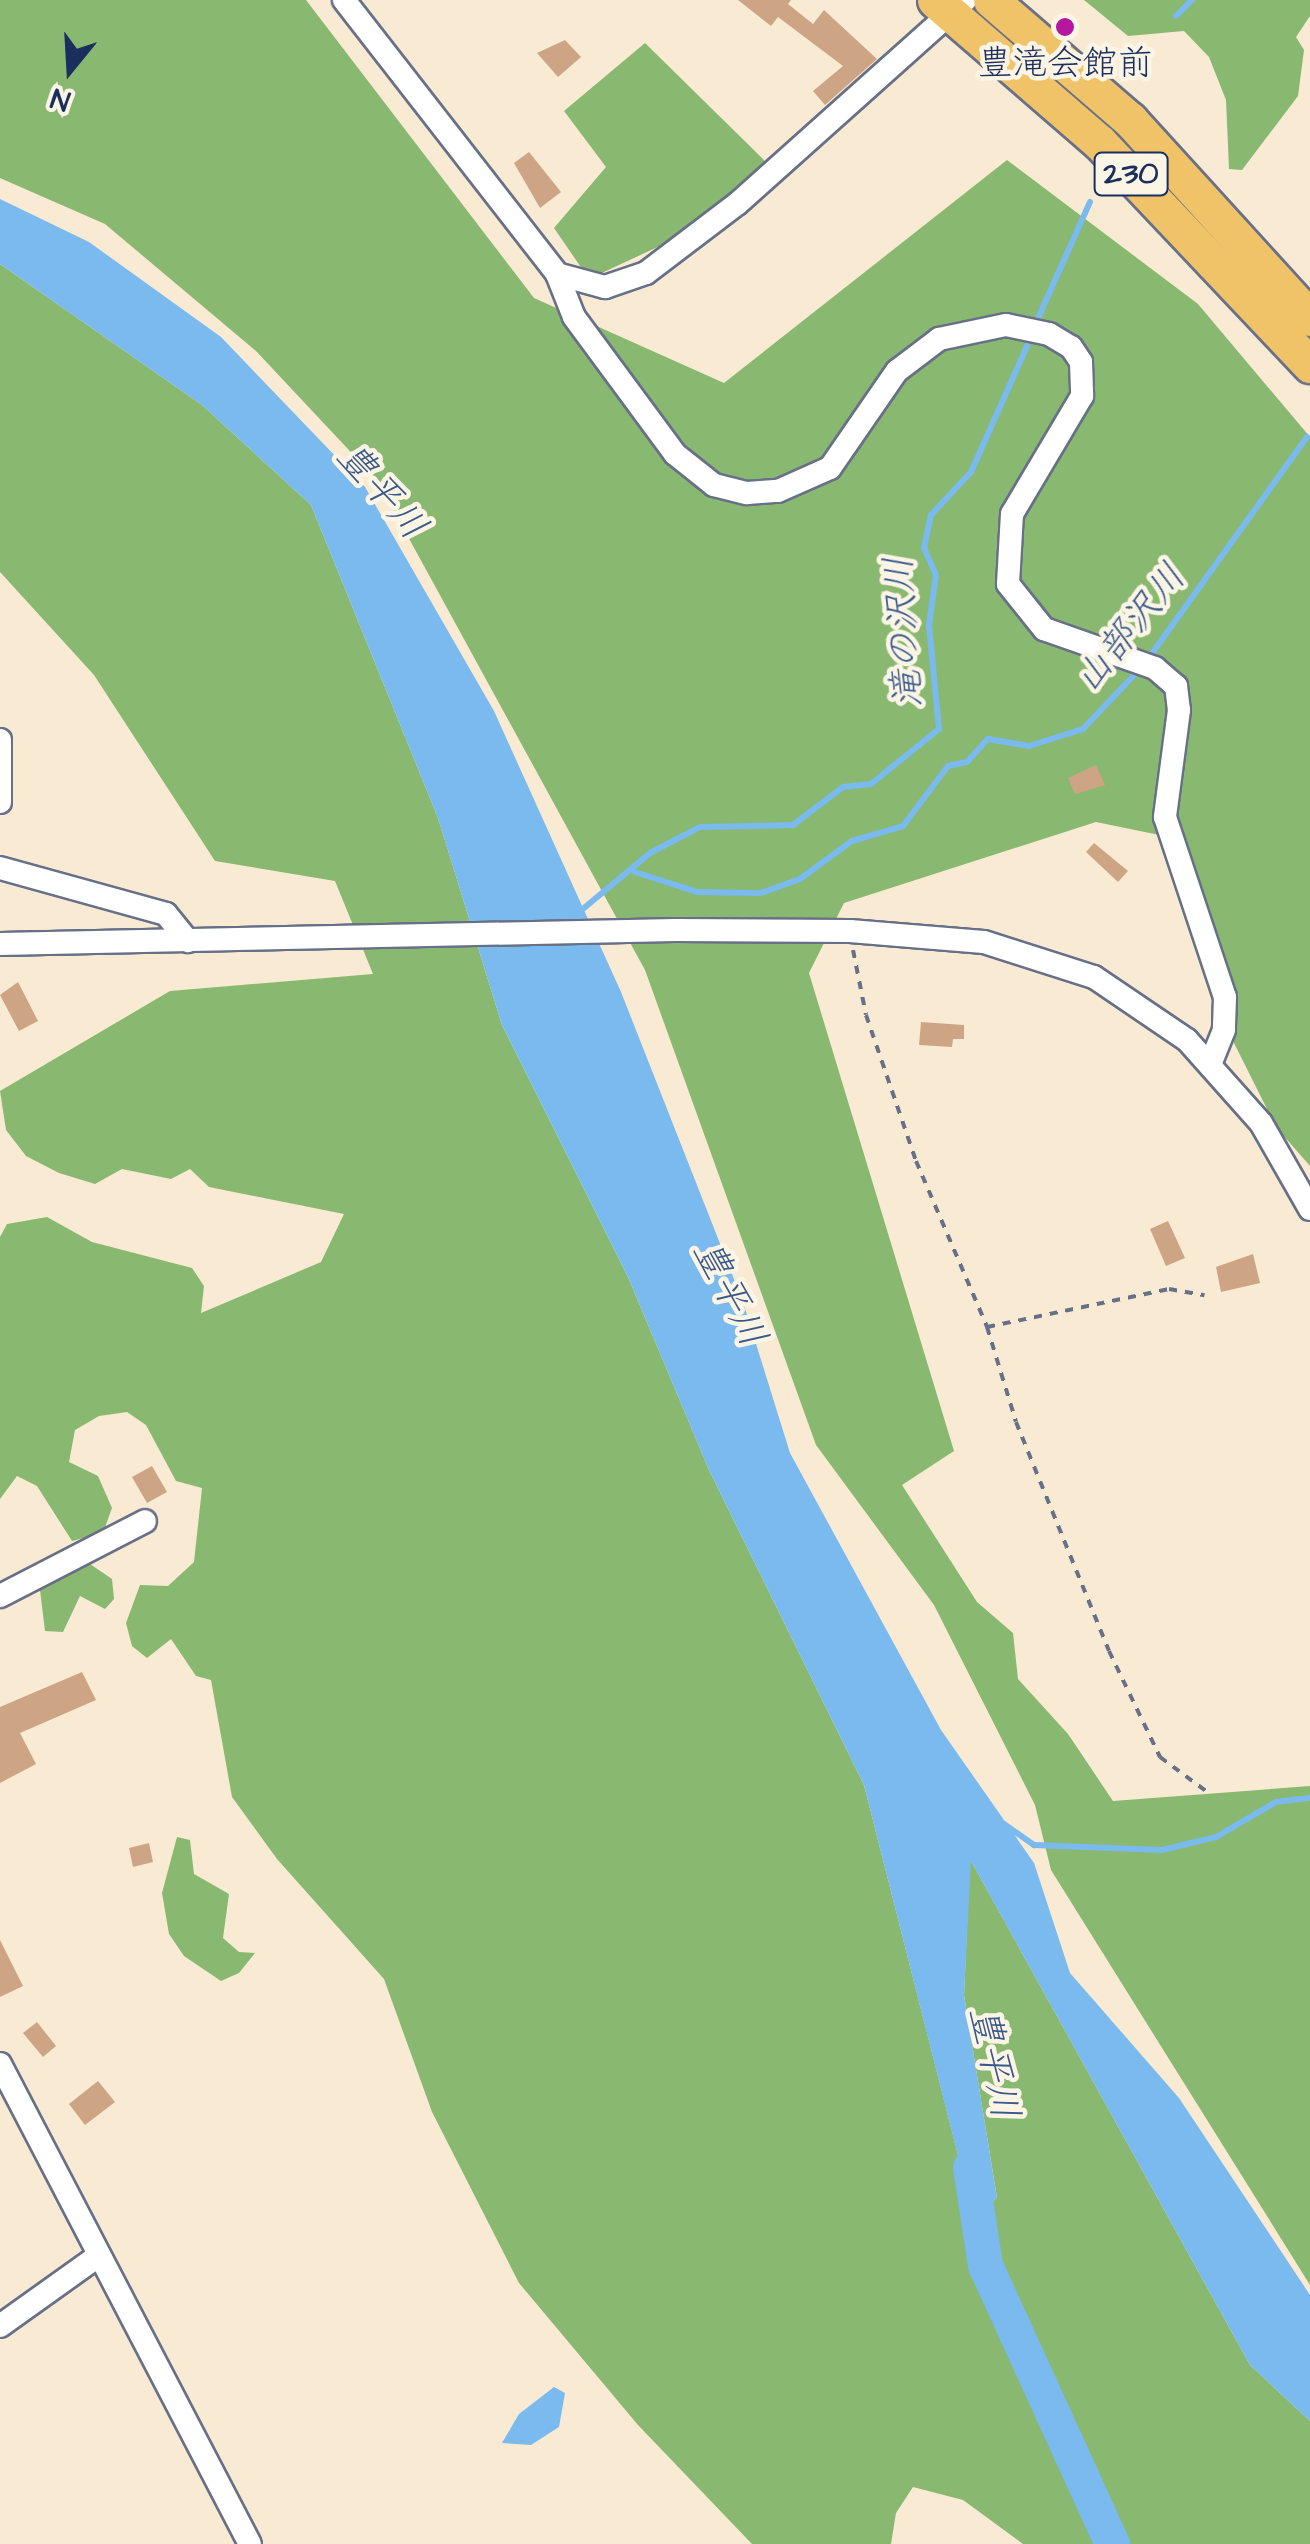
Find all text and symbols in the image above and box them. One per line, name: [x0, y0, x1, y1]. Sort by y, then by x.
marker: 豊滝会館前: [1054, 16, 1076, 38]
north arrow: [20, 20, 120, 120]
place label: 豊滝会館前: [978, 43, 1152, 85]
text: N: [46, 78, 75, 120]
road number: 230: [1094, 147, 1168, 201]
water label: 豊平川: [326, 434, 436, 550]
water label: 滝の沢川: [877, 555, 933, 709]
water label: 山部沢川: [1065, 556, 1197, 702]
water label: 豊平川: [683, 1233, 775, 1355]
water label: 豊平川: [959, 2003, 1027, 2123]

